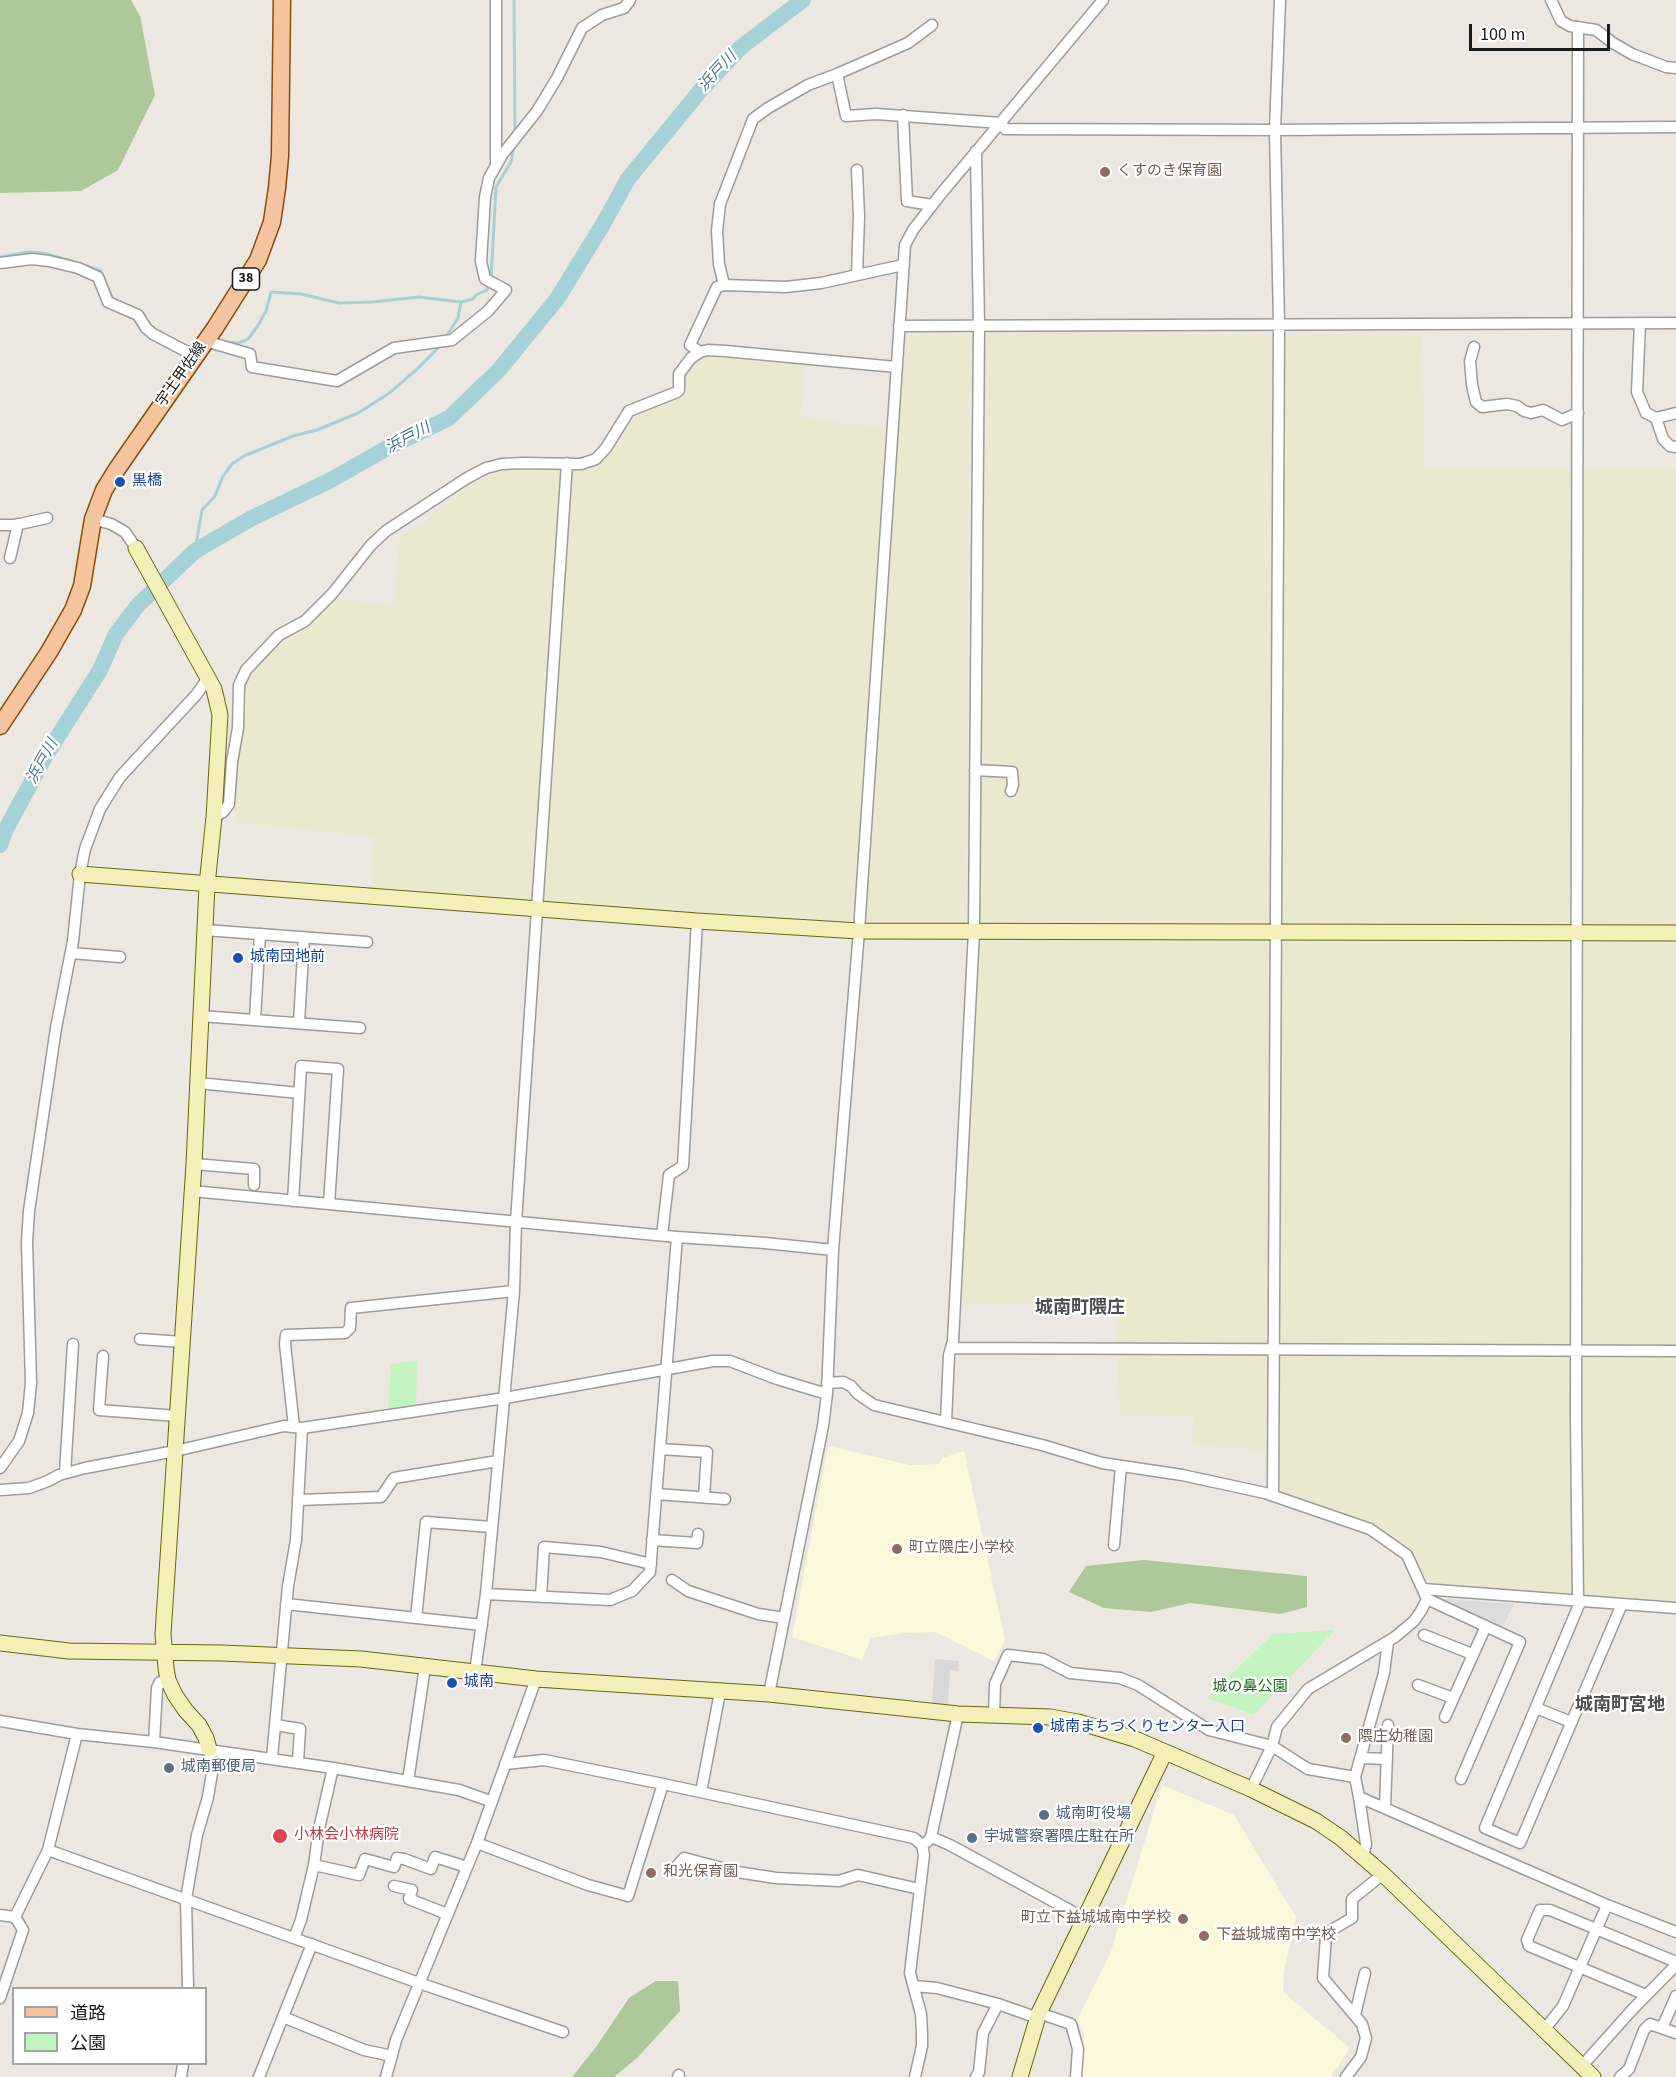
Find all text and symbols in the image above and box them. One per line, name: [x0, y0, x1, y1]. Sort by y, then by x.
scale bar: [1472, 12, 1613, 50]
text: 100 m: [1480, 22, 1525, 47]
water label: 浜戸川: [695, 48, 741, 96]
place label: くすのき保育園: [1117, 163, 1222, 181]
marker: くすのき保育園: [1098, 165, 1112, 179]
road number: 38: [232, 268, 260, 290]
street label: 宇土甲佐線: [153, 339, 211, 411]
water label: 浜戸川: [382, 419, 434, 459]
place label: 黒橋: [132, 473, 162, 491]
marker: 黒橋: [113, 475, 127, 489]
water label: 浜戸川: [23, 736, 63, 788]
place label: 城南団地前: [250, 949, 325, 967]
marker: 城南団地前: [231, 951, 245, 965]
district label: 城南町隈庄: [1035, 1298, 1125, 1320]
place label: 町立隈庄小学校: [909, 1540, 1014, 1558]
marker: 町立隈庄小学校: [890, 1542, 904, 1556]
place label: 城南: [464, 1674, 494, 1692]
marker: 城南: [445, 1676, 459, 1690]
park label: 城の鼻公園: [1213, 1679, 1287, 1697]
district label: 城南町宮地: [1575, 1695, 1665, 1717]
place label: 城南まちづくりセンター入口: [1050, 1719, 1245, 1737]
marker: 城南まちづくりセンター入口: [1031, 1721, 1045, 1735]
place label: 隈庄幼稚園: [1358, 1729, 1433, 1747]
marker: 隈庄幼稚園: [1339, 1731, 1353, 1745]
place label: 城南郵便局: [181, 1759, 256, 1777]
marker: 城南郵便局: [162, 1761, 176, 1775]
place label: 城南町役場: [1056, 1806, 1131, 1824]
marker: 城南町役場: [1037, 1808, 1051, 1822]
marker: 小林会小林病院: [271, 1827, 289, 1845]
place label: 小林会小林病院: [294, 1827, 399, 1845]
place label: 宇城警察署隈庄駐在所: [984, 1829, 1134, 1847]
marker: 宇城警察署隈庄駐在所: [965, 1831, 979, 1845]
place label: 和光保育園: [663, 1864, 738, 1882]
marker: 和光保育園: [644, 1866, 658, 1880]
place label: 町立下益城城南中学校: [1021, 1910, 1171, 1928]
marker: 町立下益城城南中学校: [1176, 1912, 1190, 1926]
place label: 下益城城南中学校: [1216, 1927, 1336, 1945]
marker: 下益城城南中学校: [1197, 1929, 1211, 1943]
legend: [12, 1987, 207, 2065]
text: 道路: [70, 2001, 106, 2026]
text: 公園: [70, 2031, 106, 2056]

